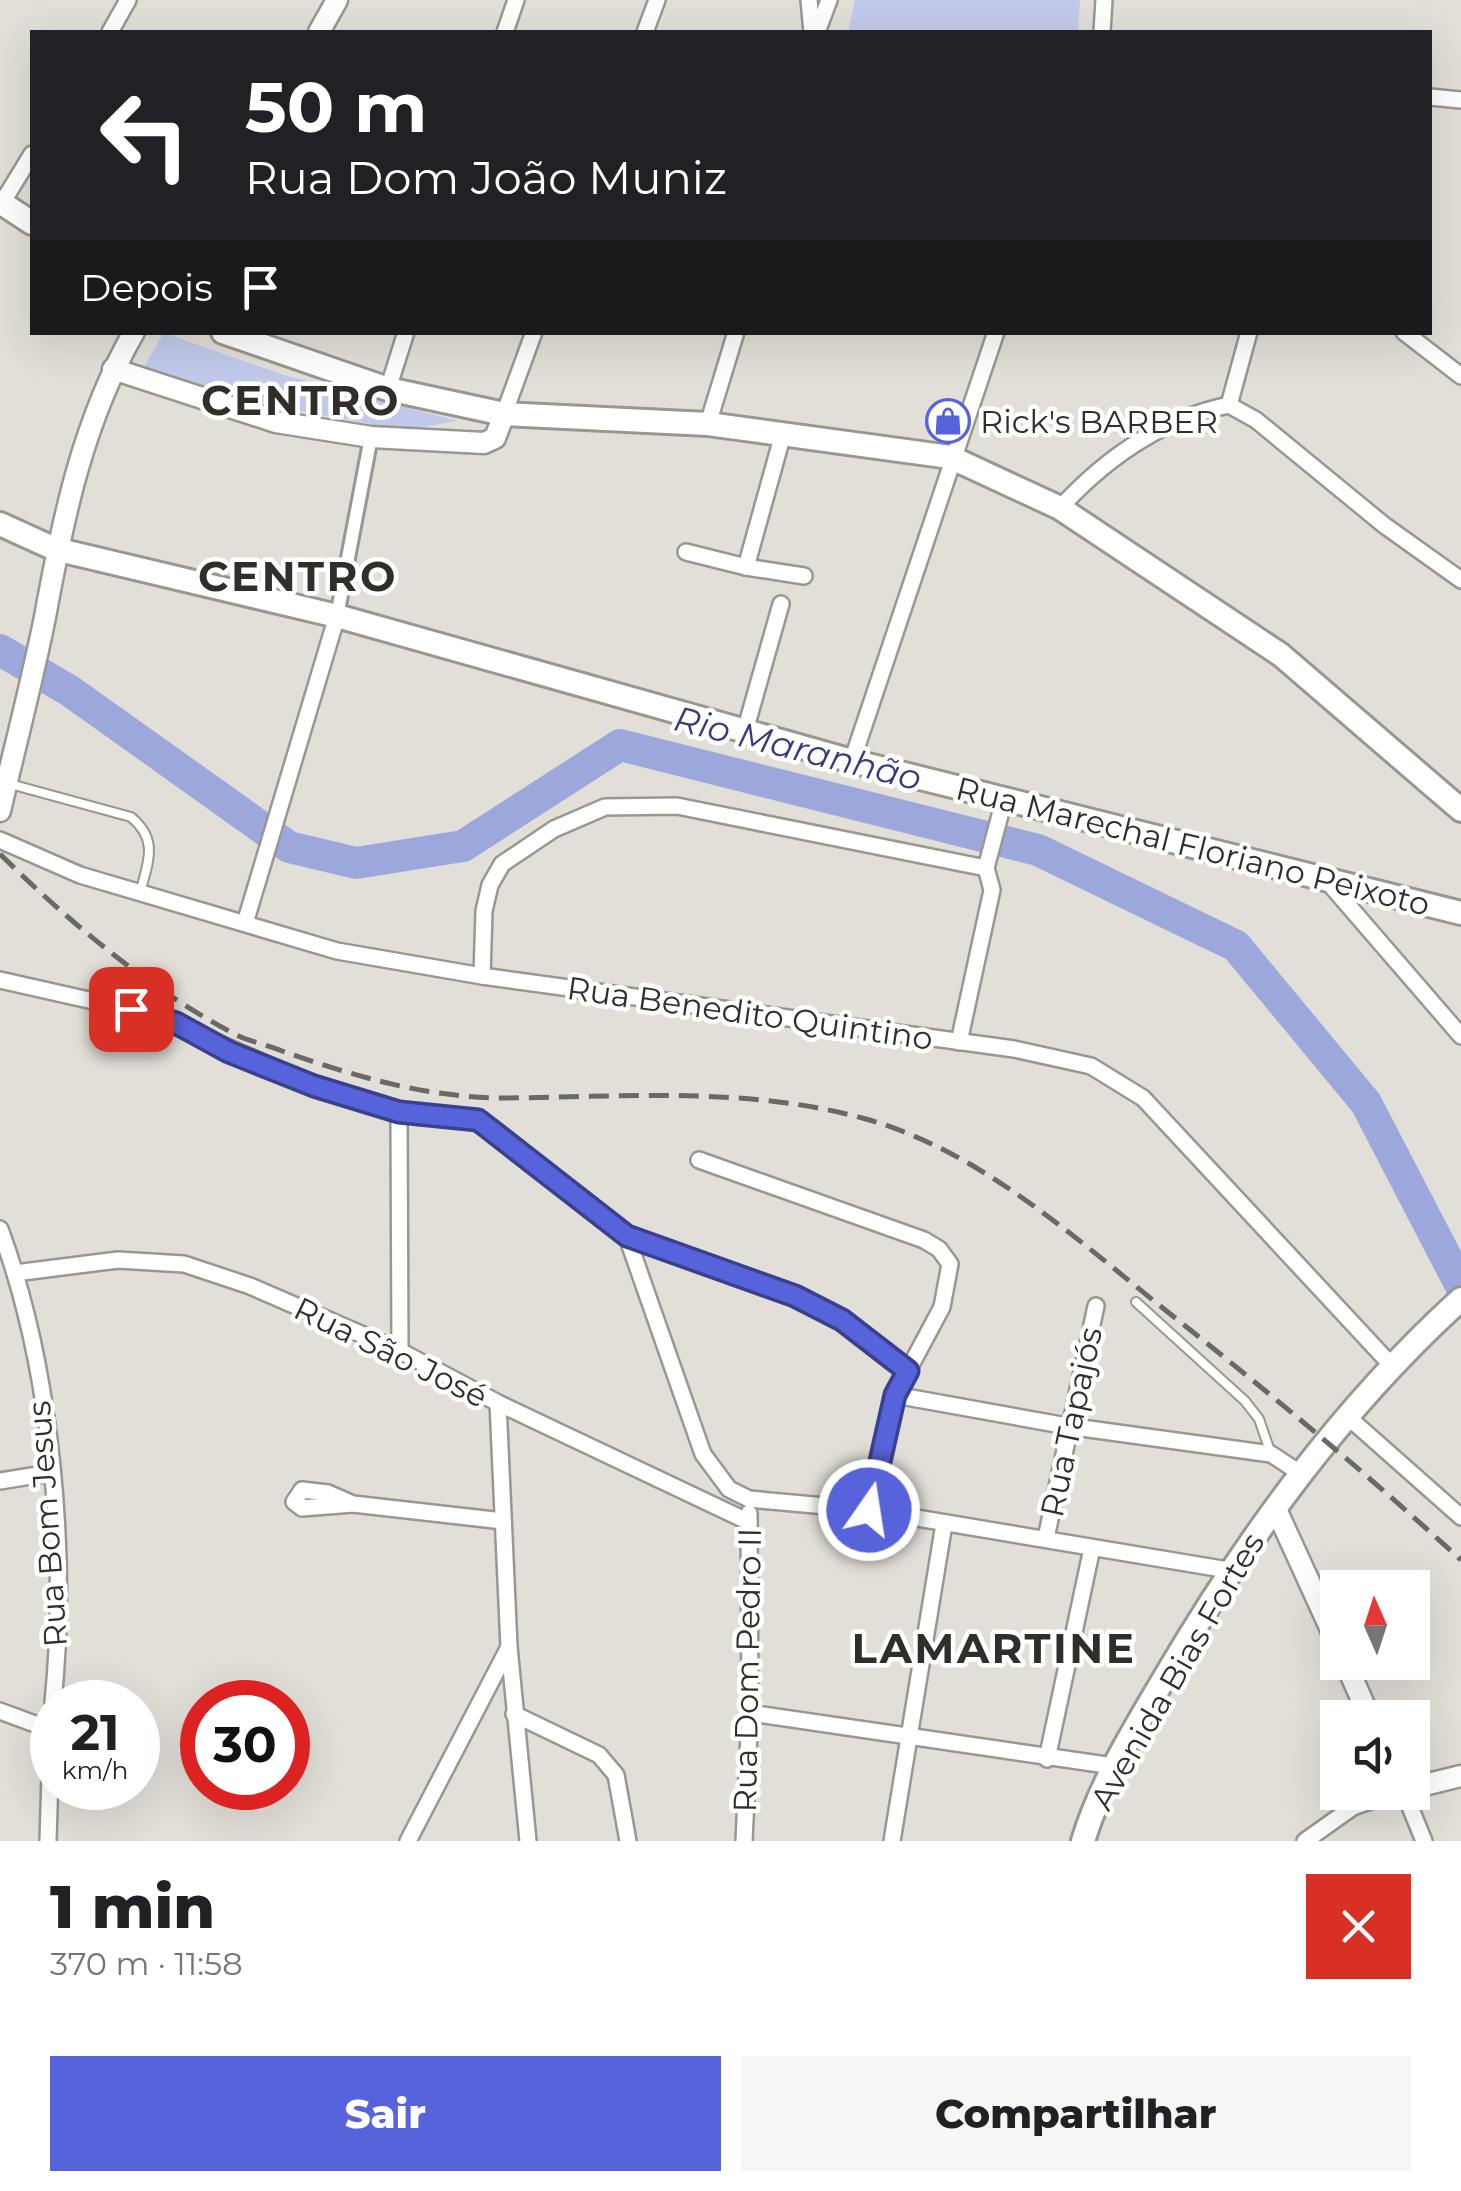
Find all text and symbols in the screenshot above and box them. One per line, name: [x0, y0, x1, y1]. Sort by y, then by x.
text: 50 m: [245, 64, 427, 150]
icon: left: [80, 70, 210, 200]
text: Rua Dom João Muniz: [245, 150, 727, 205]
icon: arrive: [233, 260, 288, 315]
text: Depois: [80, 264, 213, 311]
district label: CENTRO: [201, 374, 401, 426]
shop icon: Rick's BARBER: [925, 398, 971, 444]
place label: Rick's BARBER: [980, 402, 1218, 441]
district label: CENTRO: [198, 550, 398, 602]
water label: Rio Maranhão: [670, 696, 926, 800]
street label: Rua Marechal Floriano Peixoto: [952, 768, 1434, 924]
pin: [89, 967, 174, 1052]
street label: Rua Benedito Quintino: [565, 968, 935, 1058]
icon: arrive: [104, 982, 159, 1037]
street label: Rua São José: [288, 1288, 494, 1416]
street label: Rua Tapajós: [1032, 1323, 1110, 1521]
street label: Rua Bom Jesus: [19, 1400, 75, 1648]
position arrow: [817, 1458, 921, 1562]
street label: Avenida Bias Fortes: [1082, 1525, 1272, 1817]
street label: Rua Dom Pedro II: [725, 1527, 769, 1813]
north arrow: [1320, 1570, 1430, 1680]
map controls: [1320, 1570, 1430, 1810]
district label: LAMARTINE: [852, 1622, 1136, 1674]
speed limit sign: 30: [180, 1680, 310, 1810]
button: sound: [1320, 1700, 1430, 1810]
text: 21: [70, 1702, 120, 1763]
text: km/h: [62, 1755, 128, 1785]
text: 1 min: [50, 1870, 215, 1943]
button: close: [1306, 1874, 1411, 1979]
text: 370 m · 11:58: [50, 1944, 243, 1983]
button: Sair: [50, 2056, 721, 2171]
button: Compartilhar: [741, 2056, 1411, 2171]

